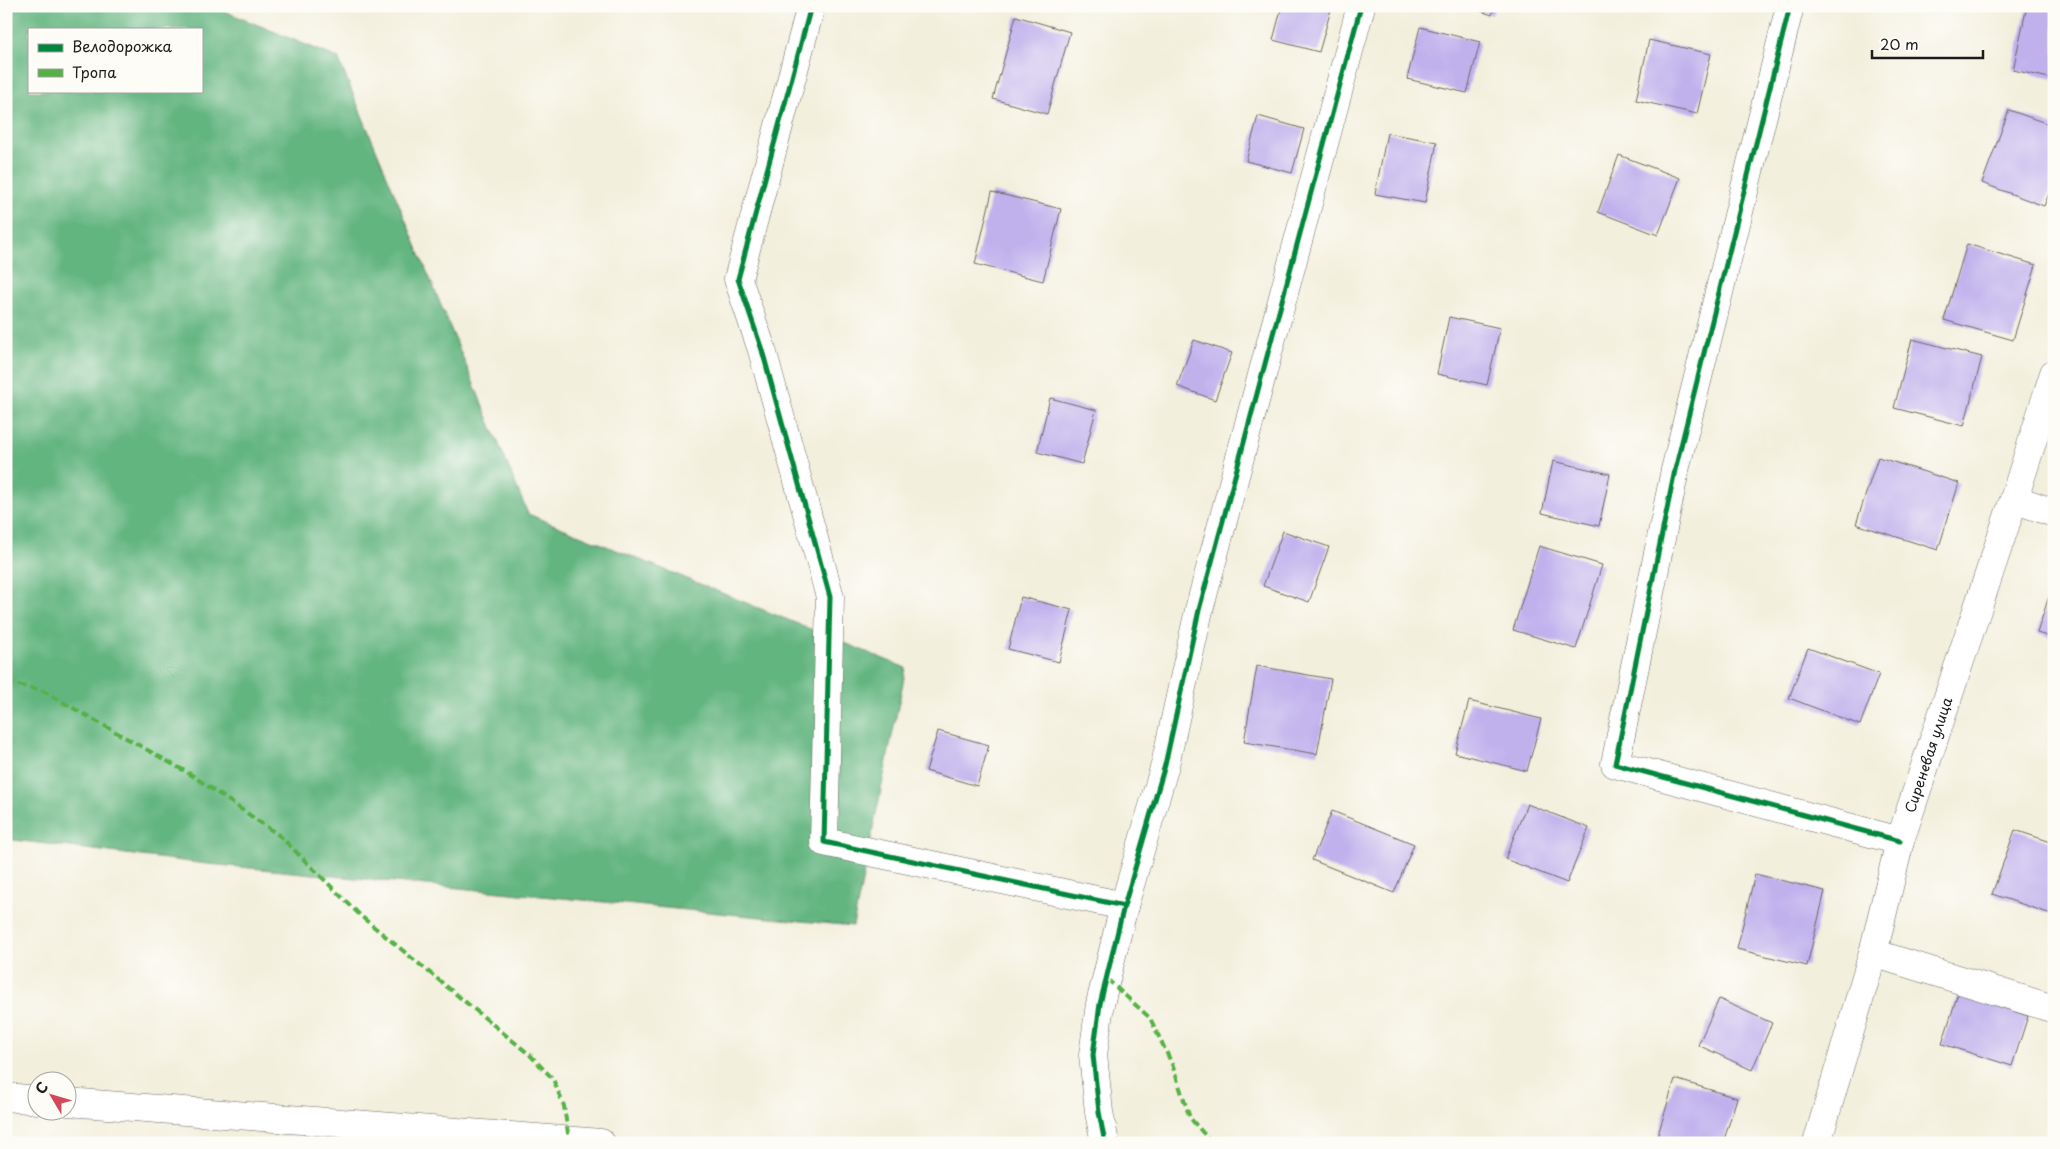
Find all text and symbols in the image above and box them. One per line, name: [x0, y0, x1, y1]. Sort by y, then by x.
legend: [28, 28, 202, 92]
scale bar: [1872, 28, 1984, 60]
text: 20 m: [1880, 32, 1919, 55]
text: Велодорожка: [72, 34, 173, 57]
text: Тропа: [72, 60, 117, 83]
street label: Сиреневая улица: [1899, 694, 1957, 815]
north arrow: [28, 1072, 78, 1122]
text: С: [30, 1077, 53, 1098]

